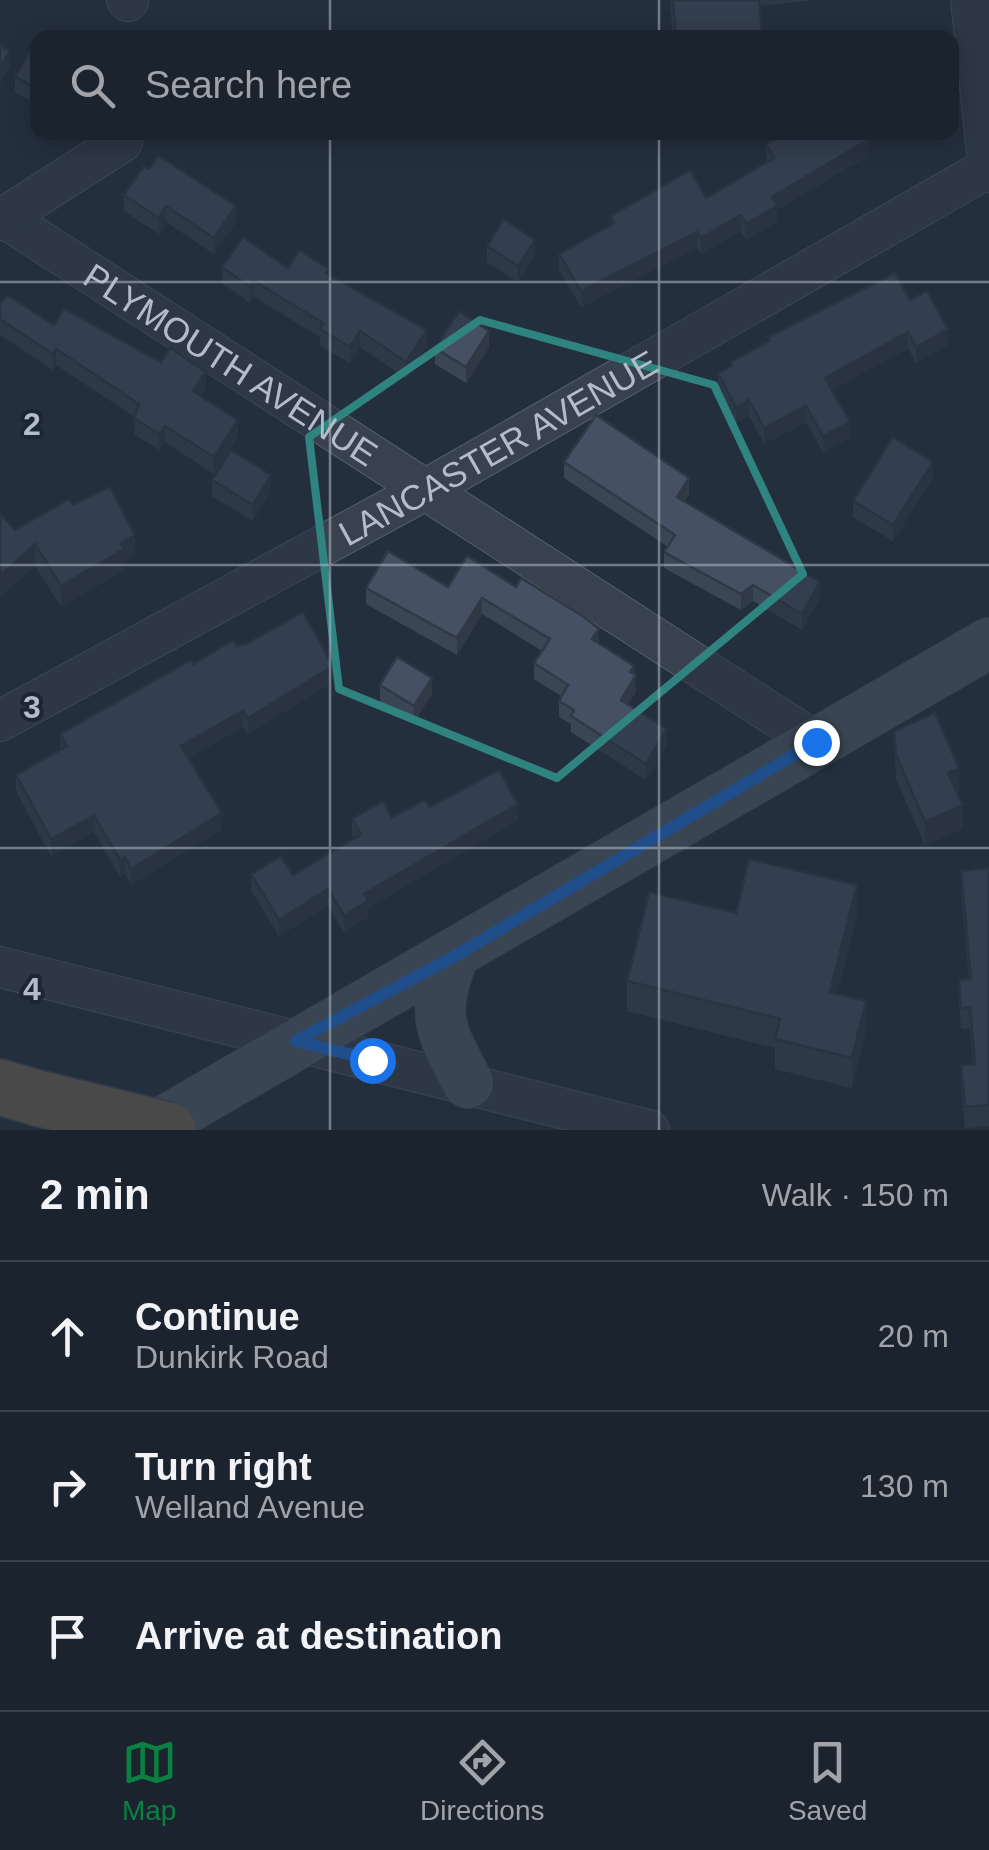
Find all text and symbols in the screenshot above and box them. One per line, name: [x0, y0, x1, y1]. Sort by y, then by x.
search box: [30, 30, 959, 140]
icon: search: [65, 58, 120, 113]
text: Search here: [145, 64, 352, 106]
street label: PLYMOUTH AVENUE: [77, 255, 385, 473]
street label: LANCASTER AVENUE: [332, 342, 664, 553]
text: 2: [23, 406, 41, 442]
text: 3: [23, 689, 41, 725]
route end: [794, 720, 840, 766]
text: 4: [23, 971, 41, 1007]
route start: [350, 1038, 396, 1084]
text: 2 min: [40, 1171, 150, 1218]
text: Walk · 150 m: [762, 1177, 949, 1213]
text: Continue: [135, 1296, 300, 1338]
icon: ahead: [40, 1309, 95, 1364]
text: 20 m: [878, 1318, 949, 1354]
text: Dunkirk Road: [135, 1339, 329, 1375]
text: Turn right: [135, 1446, 312, 1488]
icon: right: [40, 1459, 95, 1514]
text: 130 m: [860, 1468, 949, 1504]
text: Welland Avenue: [135, 1489, 365, 1525]
icon: arrive: [40, 1609, 95, 1664]
text: Arrive at destination: [135, 1615, 502, 1657]
tab: Map: [122, 1735, 177, 1827]
tab: Directions: [420, 1735, 545, 1827]
tab: Saved: [788, 1735, 867, 1827]

